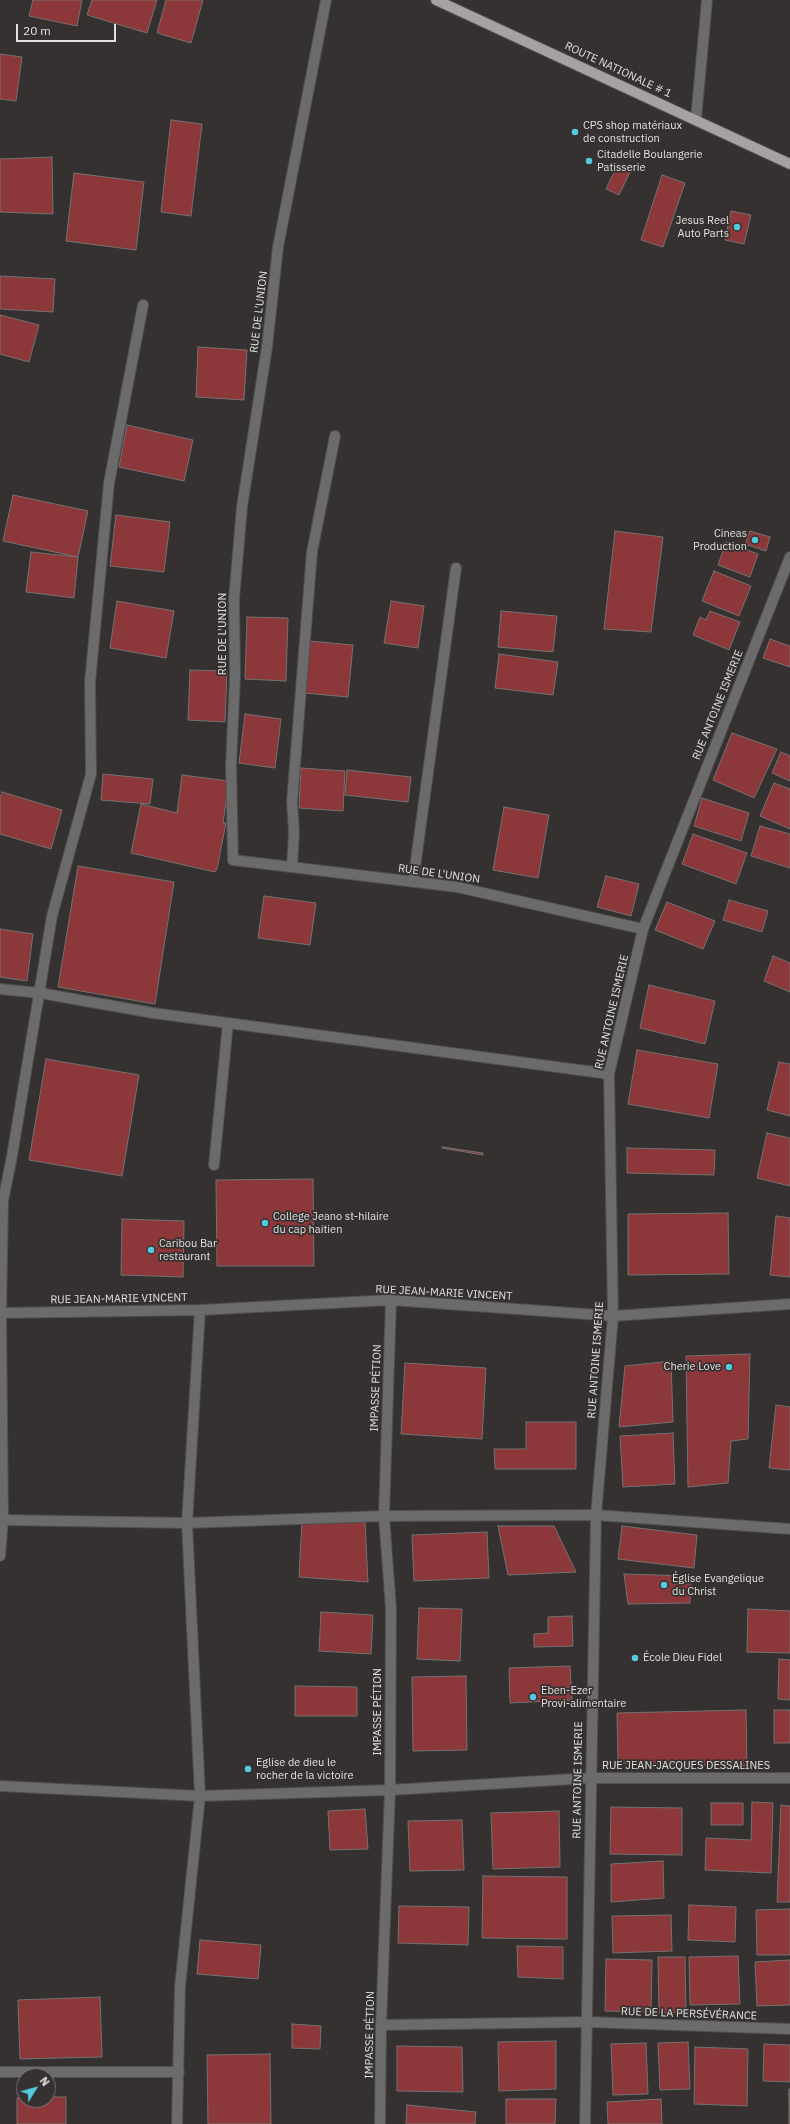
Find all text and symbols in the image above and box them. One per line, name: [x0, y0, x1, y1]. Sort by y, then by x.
scale bar: [18, 16, 118, 42]
text: 20 m: [23, 23, 51, 38]
street label: ROUTE NATIONALE # 1: [562, 39, 674, 101]
place label: CPS shop matériaux de construction: [583, 119, 682, 145]
marker: CPS shop matériaux de construction: [570, 127, 580, 137]
place label: Citadelle Boulangerie Patisserie: [597, 148, 703, 174]
marker: Citadelle Boulangerie Patisserie: [584, 156, 594, 166]
place label: Jesus Reel Auto Parts: [676, 214, 729, 240]
marker: Jesus Reel Auto Parts: [732, 222, 742, 232]
street label: RUE DE L'UNION: [247, 270, 271, 354]
place label: Cineas Production: [693, 527, 747, 553]
marker: Cineas Production: [750, 535, 760, 545]
street label: RUE DE L'UNION: [216, 593, 230, 675]
street label: RUE ANTOINE ISMERIE: [690, 648, 746, 762]
street label: RUE DE L'UNION: [397, 862, 481, 886]
street label: RUE ANTOINE ISMERIE: [592, 953, 632, 1071]
place label: College Jeano st-hilaire du cap haitien: [273, 1210, 389, 1236]
marker: College Jeano st-hilaire du cap haitien: [260, 1218, 270, 1228]
place label: Caribou Bar restaurant: [159, 1237, 217, 1263]
marker: Caribou Bar restaurant: [146, 1245, 156, 1255]
street label: RUE JEAN-MARIE VINCENT: [375, 1283, 513, 1303]
street label: RUE JEAN-MARIE VINCENT: [50, 1291, 188, 1307]
street label: RUE ANTOINE ISMERIE: [585, 1301, 607, 1419]
street label: IMPASSE PÉTION: [368, 1344, 384, 1432]
place label: Cherie Love: [664, 1360, 721, 1374]
marker: Cherie Love: [724, 1362, 734, 1372]
place label: Église Evangelique du Christ: [672, 1572, 764, 1598]
marker: Église Evangelique du Christ: [659, 1580, 669, 1590]
place label: École Dieu Fidel: [643, 1651, 722, 1665]
marker: École Dieu Fidel: [630, 1653, 640, 1663]
street label: IMPASSE PÉTION: [371, 1668, 385, 1756]
place label: Eben-Ezer Provi-alimentaire: [541, 1684, 626, 1710]
marker: Eben-Ezer Provi-alimentaire: [528, 1692, 538, 1702]
street label: RUE ANTOINE ISMERIE: [570, 1721, 586, 1839]
place label: Eglise de dieu le rocher de la victoire: [256, 1756, 354, 1782]
street label: RUE JEAN-JACQUES DESSALINES: [602, 1759, 770, 1773]
marker: Eglise de dieu le rocher de la victoire: [243, 1764, 253, 1774]
street label: IMPASSE PÉTION: [363, 1991, 377, 2079]
street label: RUE DE LA PERSÉVÉRANCE: [621, 2005, 757, 2023]
north arrow: [16, 2068, 56, 2108]
text: N: [37, 2074, 53, 2089]

